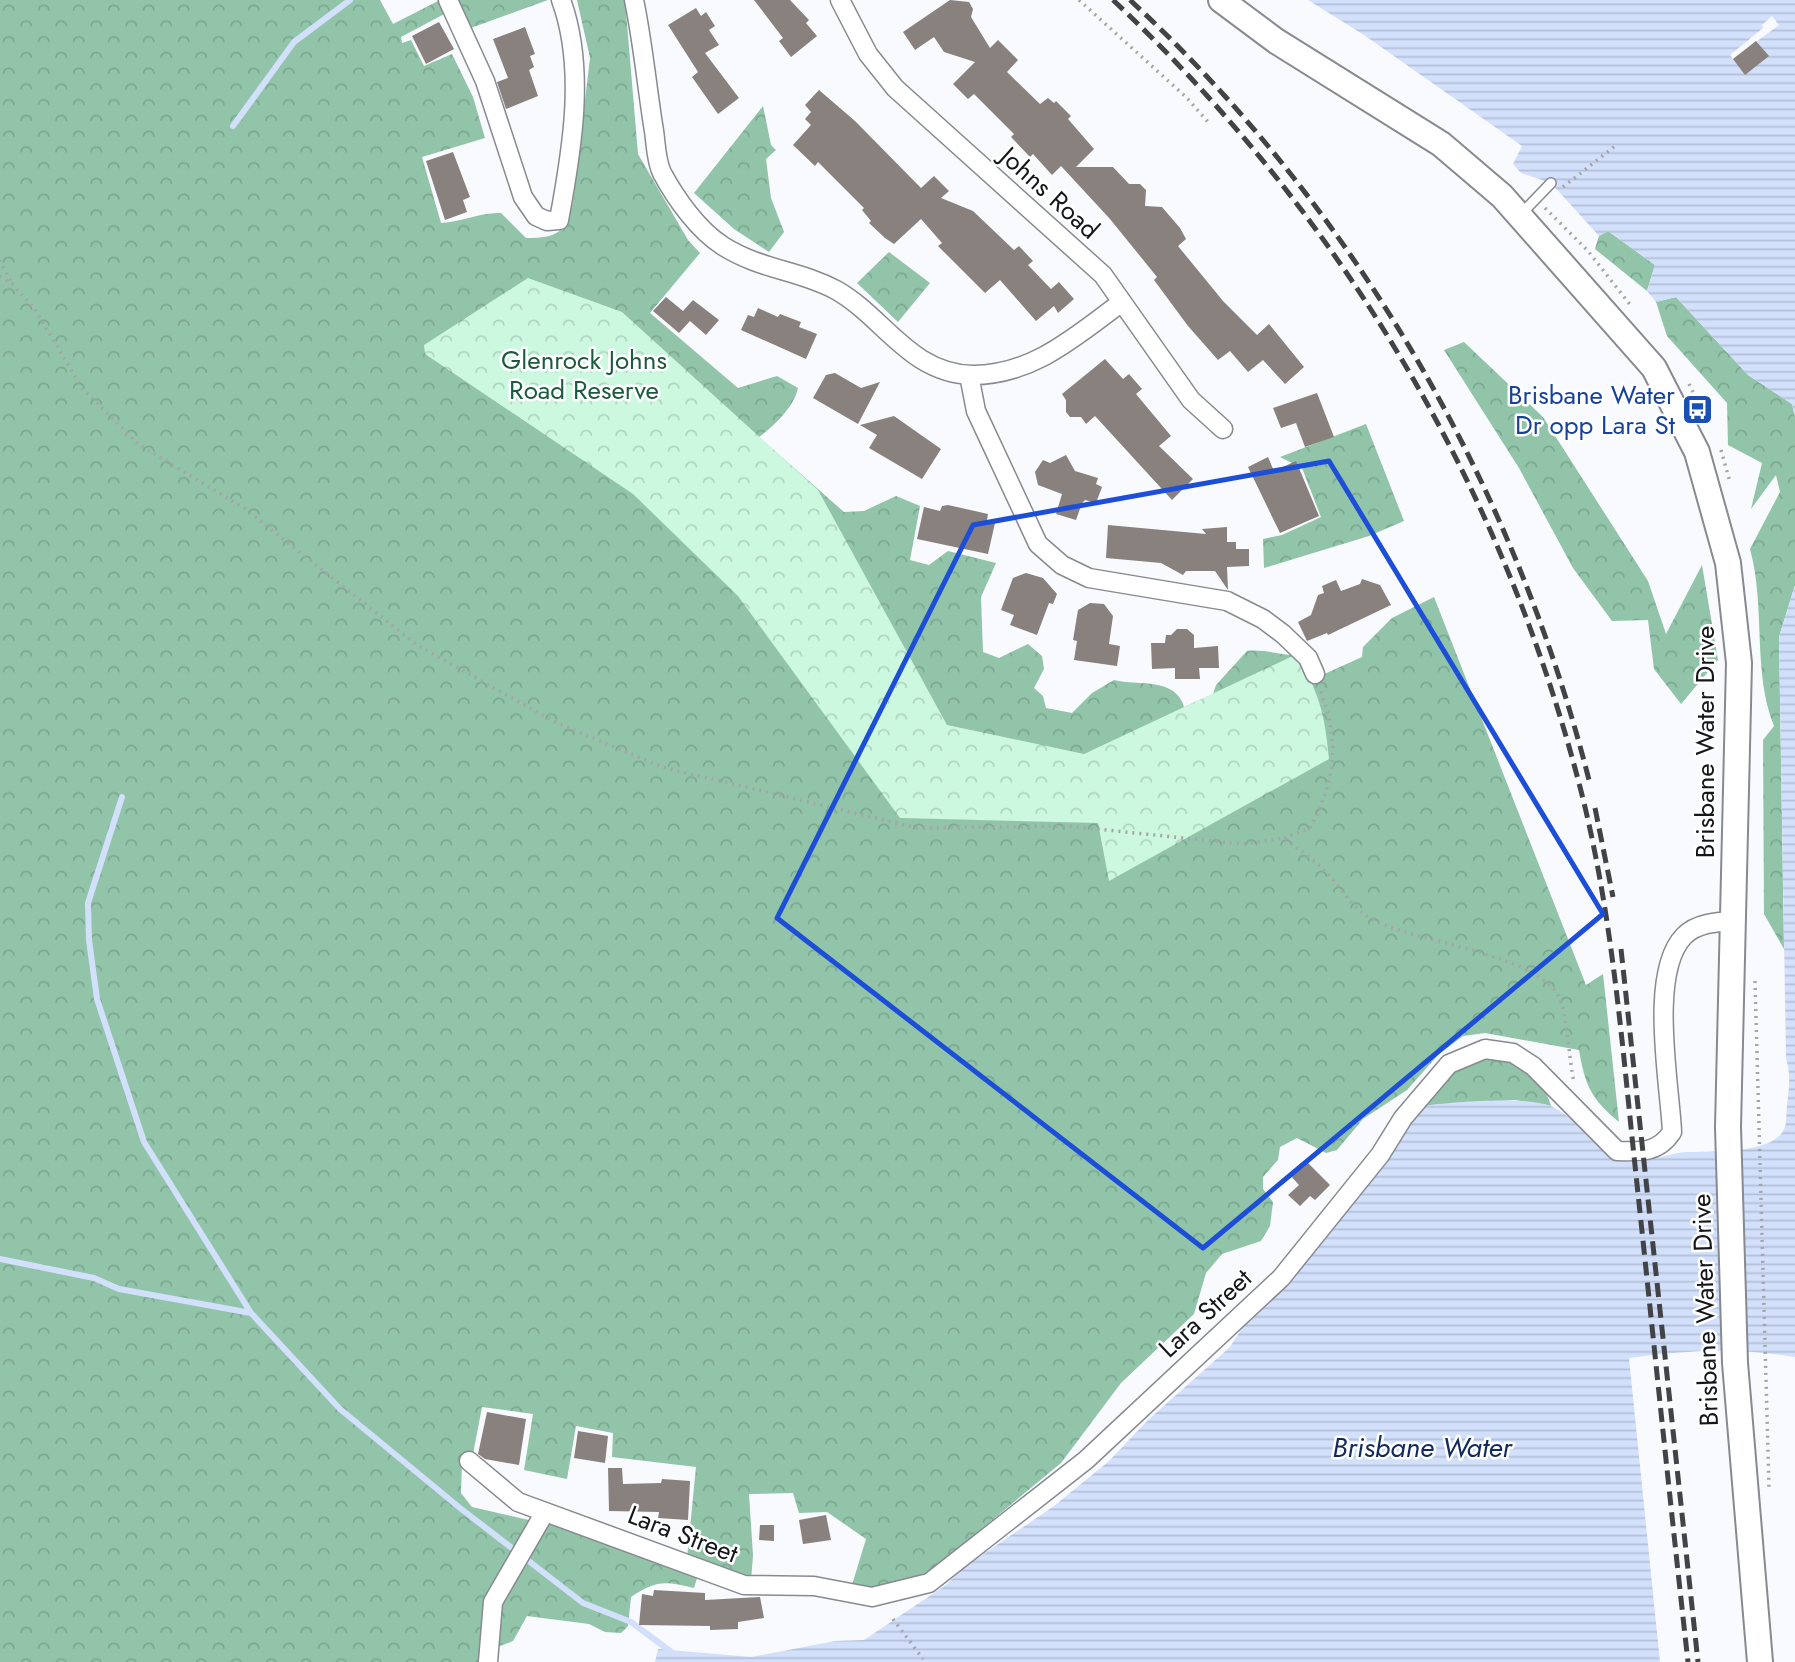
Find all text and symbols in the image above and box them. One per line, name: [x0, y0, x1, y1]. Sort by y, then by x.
street label: Johns Road: [990, 136, 1108, 248]
park label: Glenrock Johns Road Reserve: [501, 341, 667, 409]
place label: Brisbane Water Dr opp Lara St: [1508, 376, 1676, 444]
bus stop icon: Brisbane Water Dr opp Lara St: [1681, 393, 1715, 427]
street label: Brisbane Water Drive: [1686, 626, 1724, 858]
street label: Brisbane Water Drive: [1682, 1193, 1728, 1427]
street label: Lara Street: [1150, 1259, 1261, 1366]
water label: Brisbane Water: [1332, 1427, 1513, 1468]
street label: Lara Street: [622, 1496, 744, 1573]

